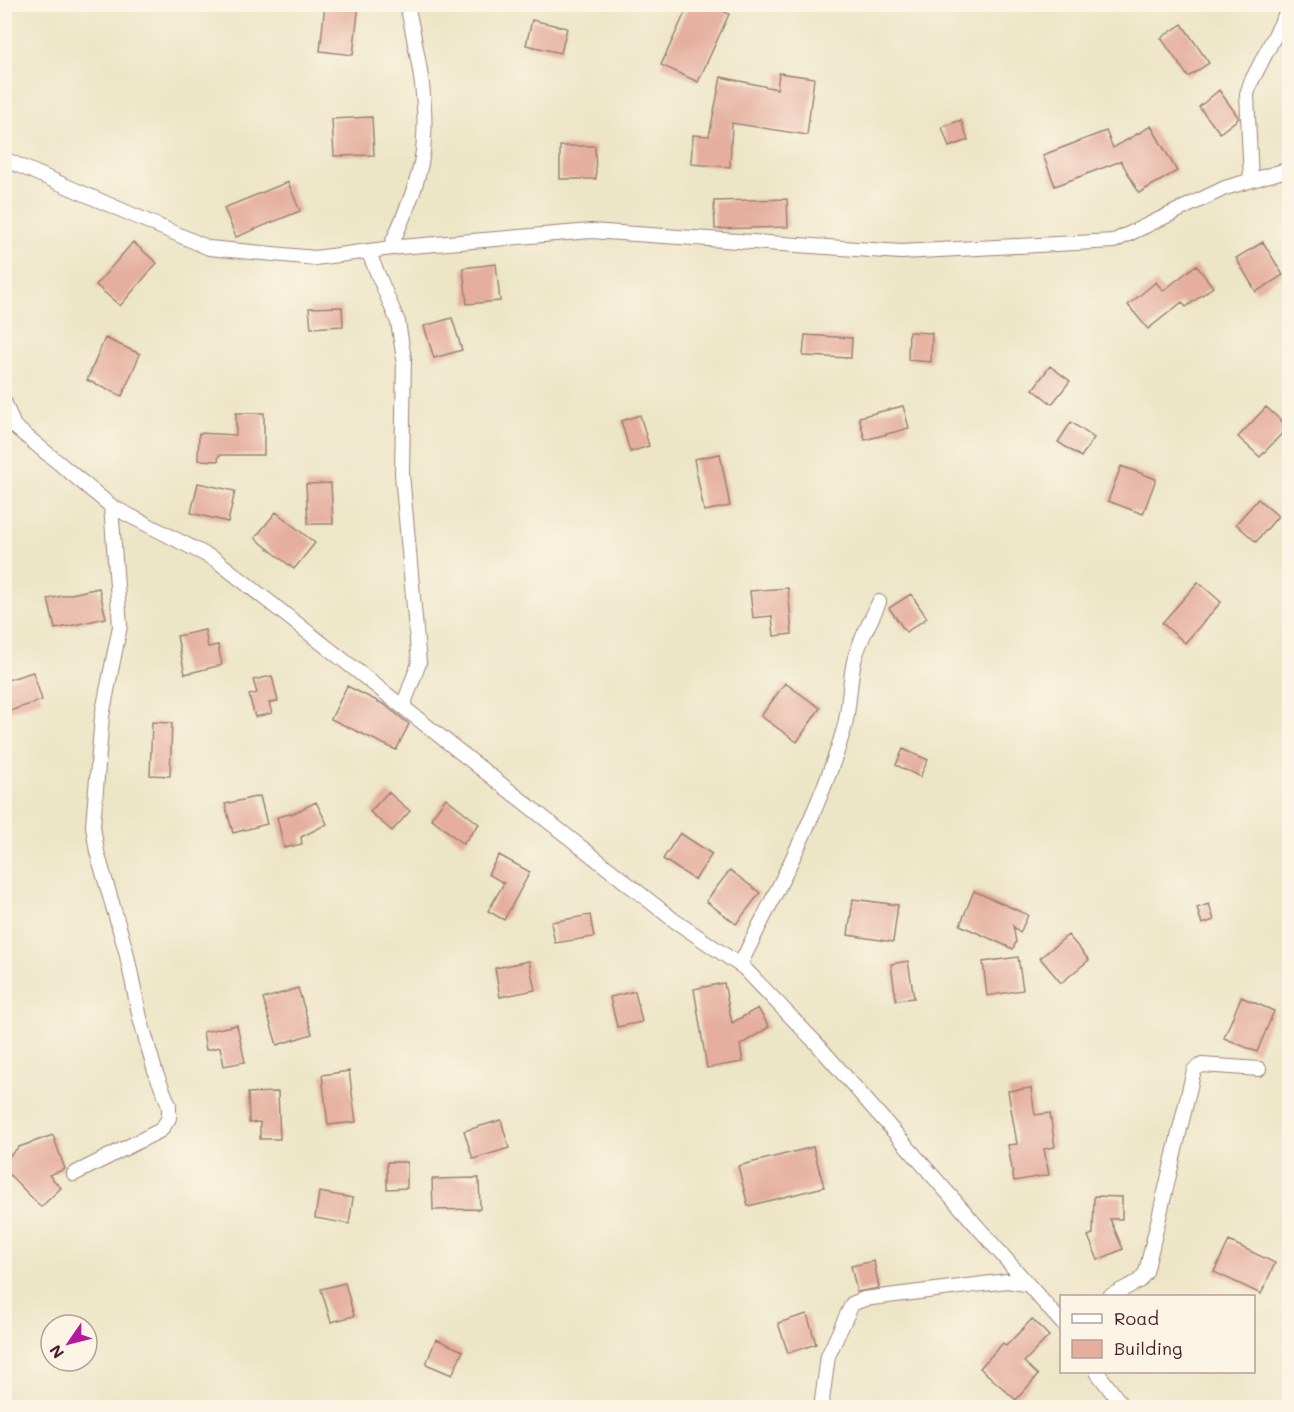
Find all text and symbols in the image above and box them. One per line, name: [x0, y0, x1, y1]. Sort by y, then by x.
legend: [1060, 1295, 1255, 1373]
text: Road: [1114, 1306, 1159, 1330]
north arrow: [39, 1313, 99, 1373]
text: Building: [1114, 1336, 1182, 1360]
text: N: [44, 1341, 68, 1363]

